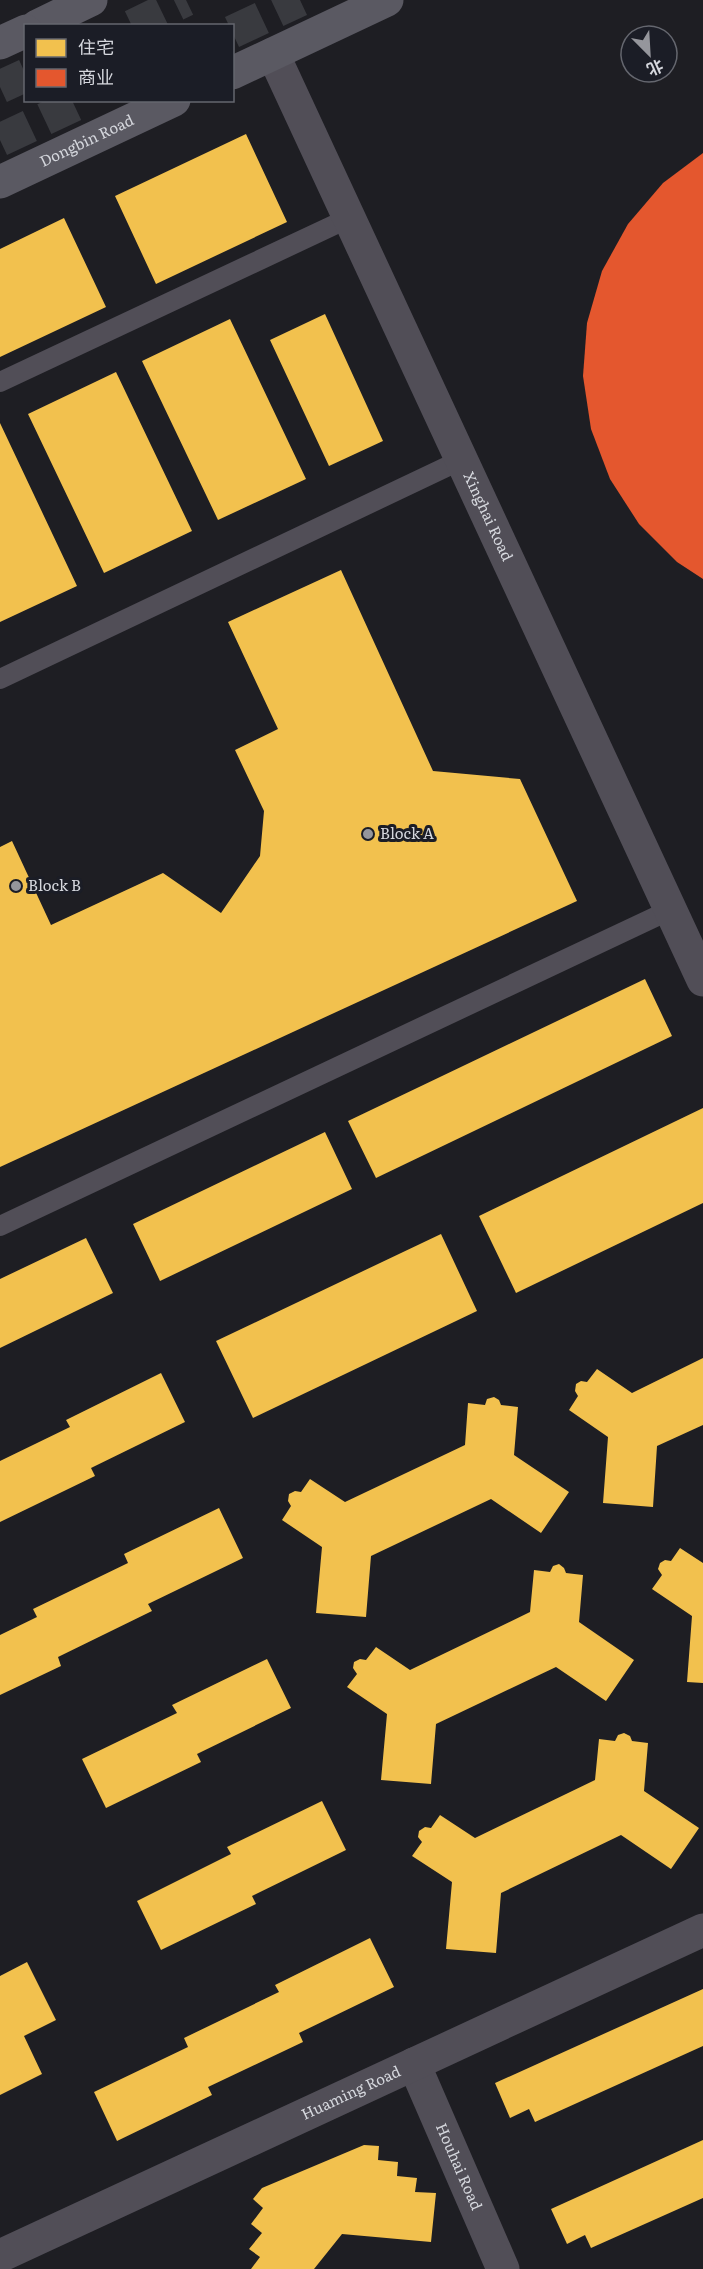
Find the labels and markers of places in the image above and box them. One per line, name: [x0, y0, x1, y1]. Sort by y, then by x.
place label: Block A: [380, 821, 434, 844]
marker: Block A: [361, 827, 375, 841]
place label: Block B: [28, 873, 81, 896]
marker: Block B: [9, 879, 23, 893]

